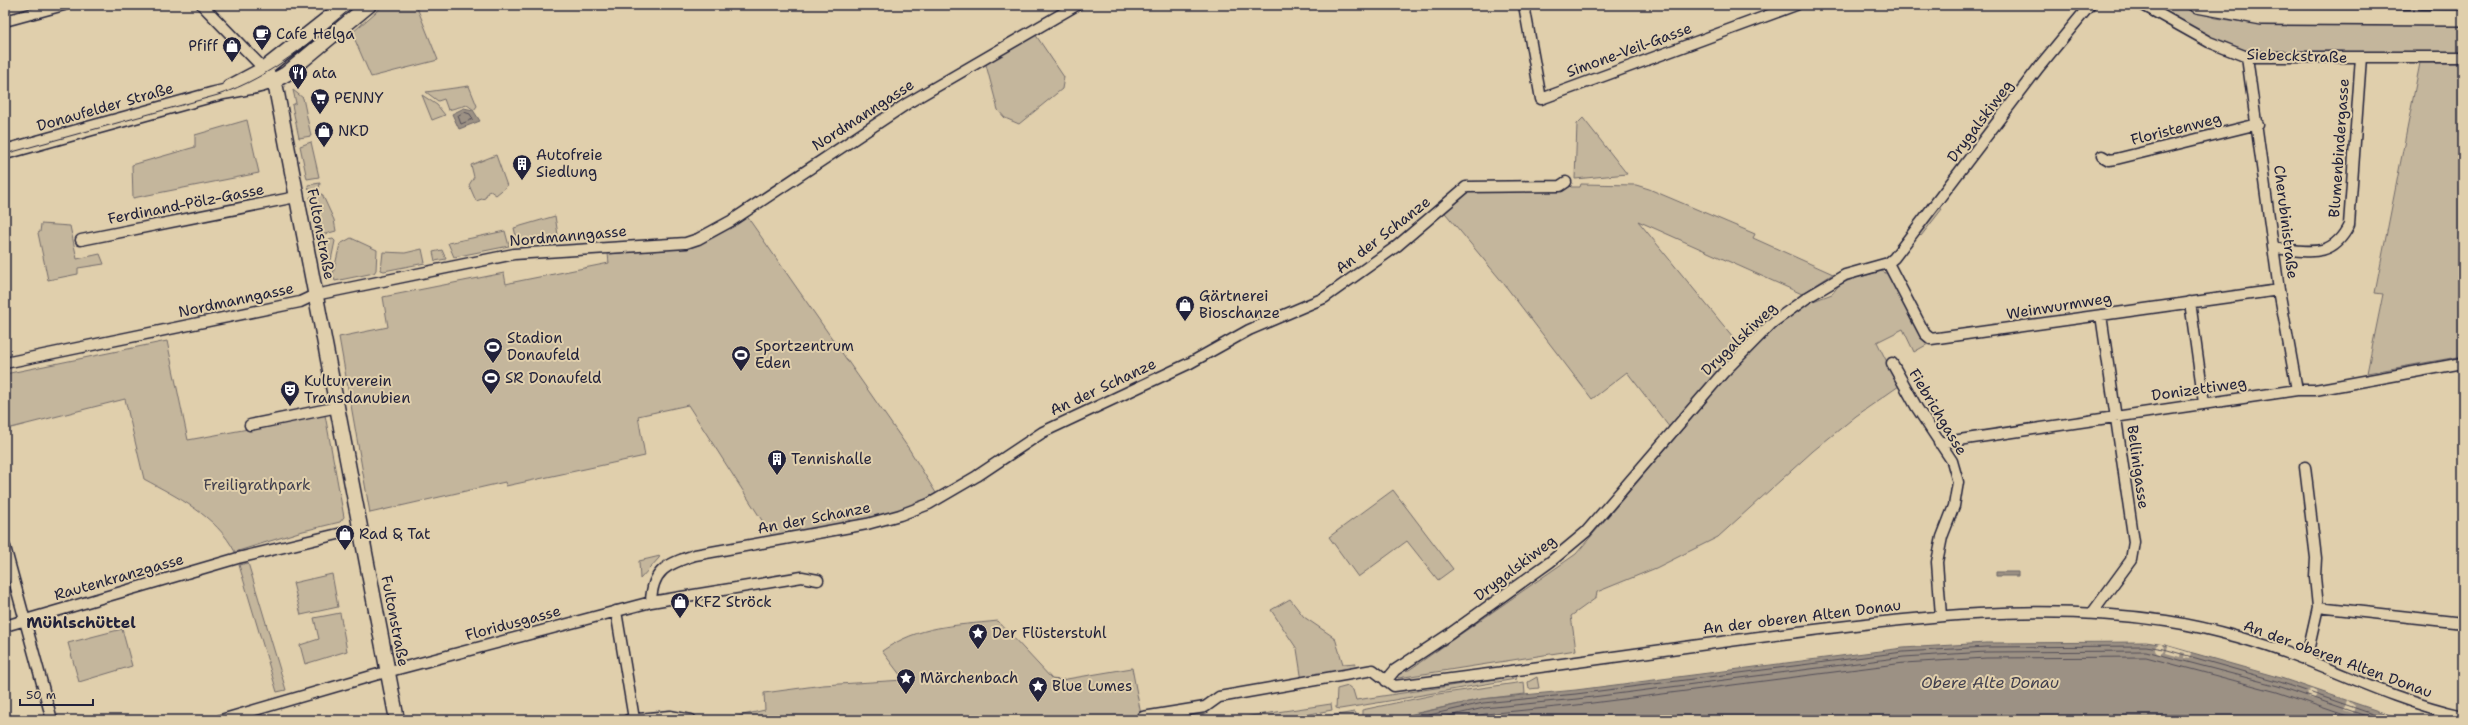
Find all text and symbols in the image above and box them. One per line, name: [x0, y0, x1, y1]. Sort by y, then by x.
street label: Simone-Veil-Gasse: [1564, 18, 1694, 82]
cafe icon: Cafe Helga: [251, 23, 273, 51]
place label: Cafe Helga: [276, 24, 355, 44]
shop icon: Pfiff: [221, 35, 243, 63]
place label: Pfiff: [188, 36, 219, 56]
street label: Siebeckstraße: [2246, 44, 2348, 68]
restaurant icon: ata: [287, 62, 309, 90]
place label: ata: [312, 63, 337, 83]
street label: Nordmanngasse: [808, 75, 918, 155]
street label: Drygalskiweg: [1943, 76, 2017, 166]
street label: Donaufelder Straße: [34, 78, 176, 136]
street label: Blumenbindergasse: [2324, 78, 2354, 218]
supermarket icon: PENNY: [309, 87, 331, 115]
place label: PENNY: [334, 88, 384, 108]
street label: Floristenweg: [2129, 108, 2223, 150]
shop icon: NKD: [313, 120, 335, 148]
place label: NKD: [338, 121, 369, 141]
place label: Autofreie Siedlung: [536, 145, 603, 182]
building icon: Autofreie Siedlung: [511, 153, 533, 181]
street label: Cherubinistraße: [2269, 164, 2303, 280]
street label: Ferdinand-Pölz-Gasse: [106, 179, 266, 229]
street label: Fultonstraße: [302, 187, 340, 281]
street label: An der Schanze: [1332, 192, 1434, 278]
street label: Nordmanngasse: [508, 221, 628, 251]
street label: Nordmanngasse: [176, 278, 296, 322]
place label: Gärtnerei Bioschanze: [1199, 286, 1280, 323]
street label: Weinwurmweg: [2005, 288, 2113, 324]
shop icon: Gärtnerei Bioschanze: [1174, 294, 1196, 322]
street label: Drygalskiweg: [1697, 298, 1781, 380]
place label: Stadion Donaufeld: [507, 328, 580, 365]
sports icon: Stadion Donaufeld: [482, 336, 504, 364]
place label: Sportzentrum Eden: [755, 336, 854, 373]
sports icon: Sportzentrum Eden: [730, 344, 752, 372]
street label: An der Schanze: [1047, 354, 1159, 420]
street label: Fiebrichgasse: [1904, 365, 1972, 459]
sports icon: SR Donaufeld: [480, 367, 502, 395]
place label: SR Donaufeld: [505, 368, 602, 388]
place label: Kulturverein Transdanubien: [304, 371, 410, 408]
street label: Donizettiweg: [2150, 372, 2248, 406]
theatre icon: Kulturverein Transdanubien: [279, 379, 301, 407]
street label: Bellinigasse: [2122, 424, 2154, 510]
building icon: Tennishalle: [766, 448, 788, 476]
place label: Tennishalle: [791, 449, 872, 469]
park label: Freiligrathpark: [203, 475, 311, 495]
street label: An der Schanze: [756, 497, 872, 539]
shop icon: Rad & Tat: [334, 523, 356, 551]
place label: Rad & Tat: [359, 524, 430, 544]
street label: Drygalskiweg: [1470, 531, 1560, 605]
street label: Rautenkranzgasse: [52, 549, 186, 605]
street label: Fultonstraße: [376, 574, 414, 668]
shop icon: KFZ Ströck: [669, 591, 691, 619]
place label: KFZ Ströck: [694, 592, 772, 612]
street label: An der oberen Alten Donau: [1702, 595, 1902, 639]
street label: Floridusgasse: [463, 601, 563, 645]
district label: Mühlschüttel: [26, 612, 136, 633]
street label: An der oberen Alten Donau: [2241, 615, 2435, 703]
place icon: Der Flüsterstuhl: [967, 622, 989, 650]
place label: Der Flüsterstuhl: [992, 623, 1107, 643]
place icon: Märchenbach: [895, 667, 917, 695]
place label: Märchenbach: [920, 668, 1018, 688]
water label: Obere Alte Donau: [1921, 672, 2059, 693]
place icon: Blue Lumes: [1027, 675, 1049, 703]
place label: Blue Lumes: [1052, 676, 1132, 696]
scale bar: [20, 681, 93, 707]
text: 50 m: [26, 687, 56, 703]

